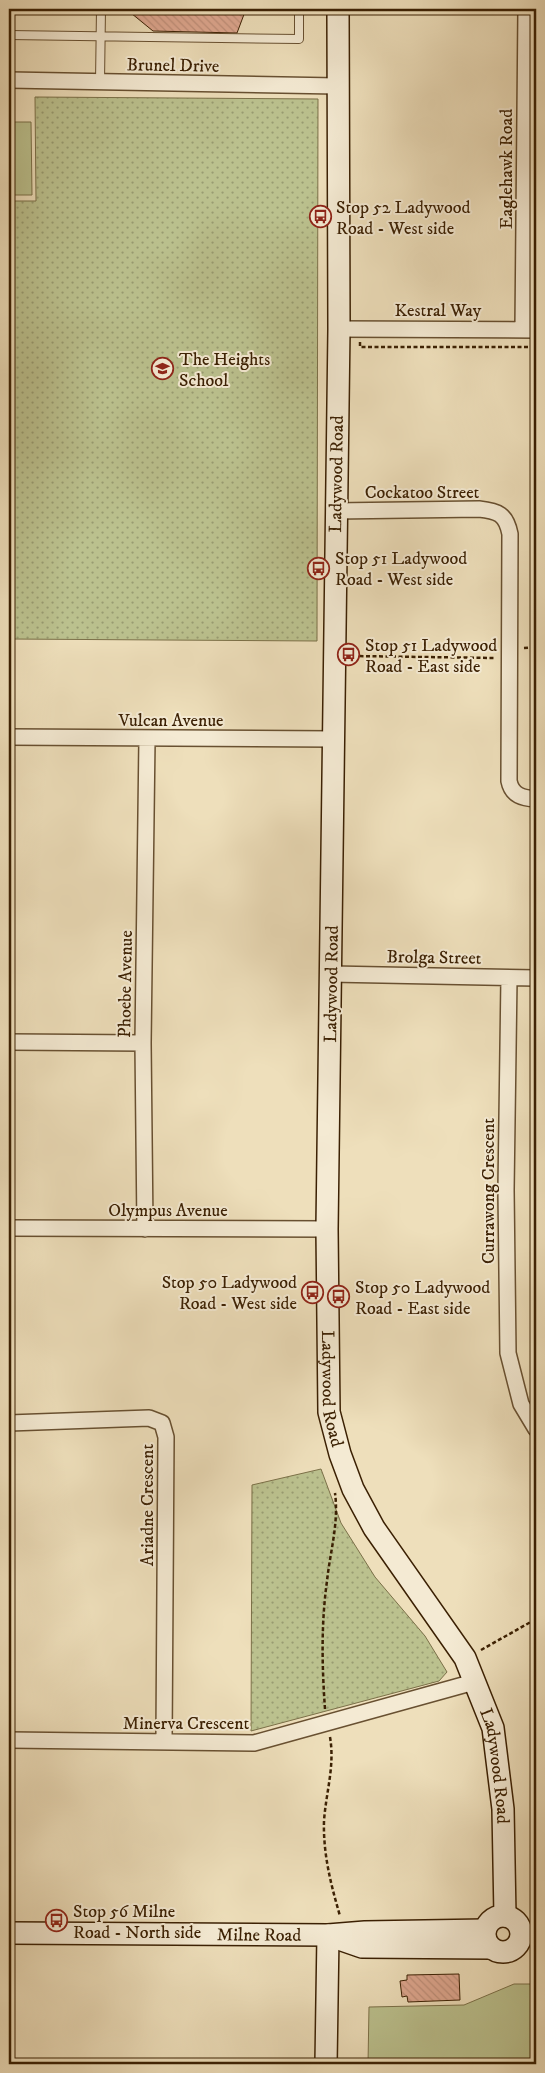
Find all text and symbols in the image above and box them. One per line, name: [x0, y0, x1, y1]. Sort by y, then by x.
street label: Brunel Drive: [126, 54, 220, 78]
street label: Eaglehawk Road: [496, 109, 518, 229]
place label: Stop 52 Ladywood Road - West side: [336, 197, 471, 240]
bus stop icon: Stop 52 Ladywood Road - West side: [308, 205, 332, 229]
street label: Kestral Way: [395, 300, 482, 322]
place label: The Heights School: [179, 349, 270, 392]
school or university icon: The Heights School: [151, 357, 175, 381]
street label: Ladywood Road: [325, 415, 349, 533]
street label: Cockatoo Street: [365, 482, 480, 504]
place label: Stop 51 Ladywood Road - West side: [335, 548, 467, 591]
bus stop icon: Stop 51 Ladywood Road - West side: [307, 556, 331, 580]
place label: Stop 51 Ladywood Road - East side: [365, 635, 497, 678]
bus stop icon: Stop 51 Ladywood Road - East side: [337, 643, 361, 667]
street label: Vulcan Avenue: [117, 710, 224, 732]
street label: Ladywood Road: [320, 925, 344, 1043]
street label: Phoebe Avenue: [114, 930, 138, 1038]
street label: Brolga Street: [386, 946, 482, 970]
street label: Currawong Crescent: [478, 1118, 500, 1264]
street label: Olympus Avenue: [108, 1200, 228, 1222]
place label: Stop 50 Ladywood Road - West side: [162, 1272, 297, 1315]
place label: Stop 50 Ladywood Road - East side: [355, 1277, 490, 1320]
bus stop icon: Stop 50 Ladywood Road - West side: [301, 1280, 325, 1304]
bus stop icon: Stop 50 Ladywood Road - East side: [327, 1285, 351, 1309]
street label: Ladywood Road: [316, 1330, 348, 1449]
street label: Ariadne Crescent: [137, 1444, 159, 1566]
street label: Ladywood Road: [474, 1705, 513, 1824]
street label: Minerva Crescent: [123, 1713, 250, 1735]
place label: Stop 56 Milne Road - North side: [73, 1901, 201, 1944]
bus stop icon: Stop 56 Milne Road - North side: [45, 1909, 69, 1933]
street label: Milne Road: [217, 1924, 301, 1947]

